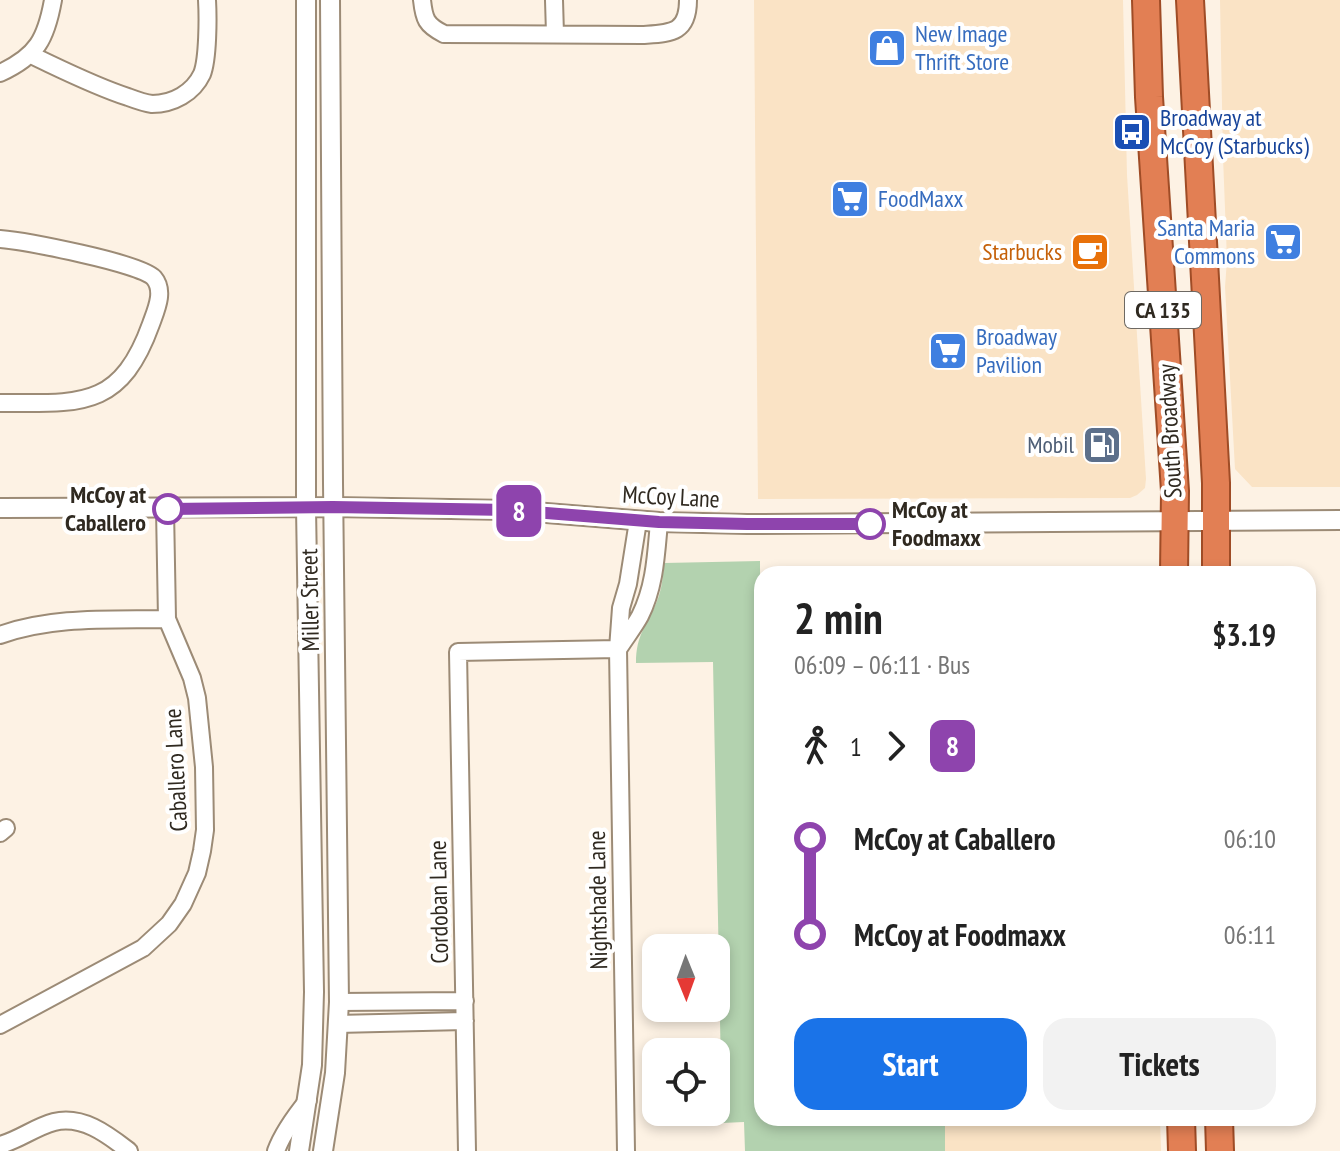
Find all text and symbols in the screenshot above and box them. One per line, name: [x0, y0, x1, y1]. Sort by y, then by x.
place label: New Image Thrift Store: [915, 18, 1009, 77]
shop icon: New Image Thrift Store: [866, 27, 908, 69]
place label: Broadway at McCoy (Starbucks): [1160, 102, 1309, 161]
bus stop icon: Broadway at McCoy (Starbucks): [1111, 111, 1153, 153]
supermarket icon: FoodMaxx: [829, 178, 871, 220]
place label: FoodMaxx: [878, 183, 964, 214]
place label: Santa Maria Commons: [1157, 212, 1255, 271]
supermarket icon: Santa Maria Commons: [1262, 221, 1304, 263]
cafe icon: Starbucks: [1069, 231, 1111, 273]
place label: Starbucks: [982, 236, 1062, 267]
road number: CA 135: [1125, 292, 1201, 328]
place label: Broadway Pavilion: [976, 321, 1057, 380]
supermarket icon: Broadway Pavilion: [927, 330, 969, 372]
street label: South Broadway: [1151, 363, 1188, 499]
fuel station icon: Mobil: [1081, 424, 1123, 466]
place label: Mobil: [1027, 429, 1074, 460]
street label: McCoy Lane: [622, 478, 720, 515]
place label: McCoy at Caballero: [65, 479, 146, 538]
line badge: 8: [493, 485, 545, 537]
text: 8: [512, 492, 526, 529]
marker: McCoy at Caballero: [153, 494, 183, 524]
place label: McCoy at Foodmaxx: [892, 494, 981, 553]
marker: McCoy at Foodmaxx: [855, 509, 885, 539]
street label: Miller Street: [293, 548, 326, 652]
text: 2 min: [794, 589, 883, 646]
text: $3.19: [1212, 615, 1276, 654]
text: 06:09 – 06:11 · Bus: [794, 648, 970, 681]
street label: Caballero Lane: [157, 708, 194, 832]
icon: walk: [794, 724, 838, 768]
icon: forward: [874, 724, 918, 768]
text: 8: [946, 727, 959, 764]
text: 1: [850, 730, 862, 763]
text: McCoy at Caballero: [854, 819, 1056, 858]
text: 06:10: [1224, 822, 1276, 855]
street label: Nightshade Lane: [581, 830, 614, 970]
street label: Cordoban Lane: [422, 840, 455, 964]
text: McCoy at Foodmaxx: [854, 915, 1066, 954]
text: 06:11: [1224, 918, 1276, 951]
north arrow: [642, 934, 730, 1022]
map controls: [642, 934, 730, 1126]
button: Start: [794, 1018, 1027, 1110]
button: Tickets: [1043, 1018, 1276, 1110]
button: locate: [642, 1038, 730, 1126]

